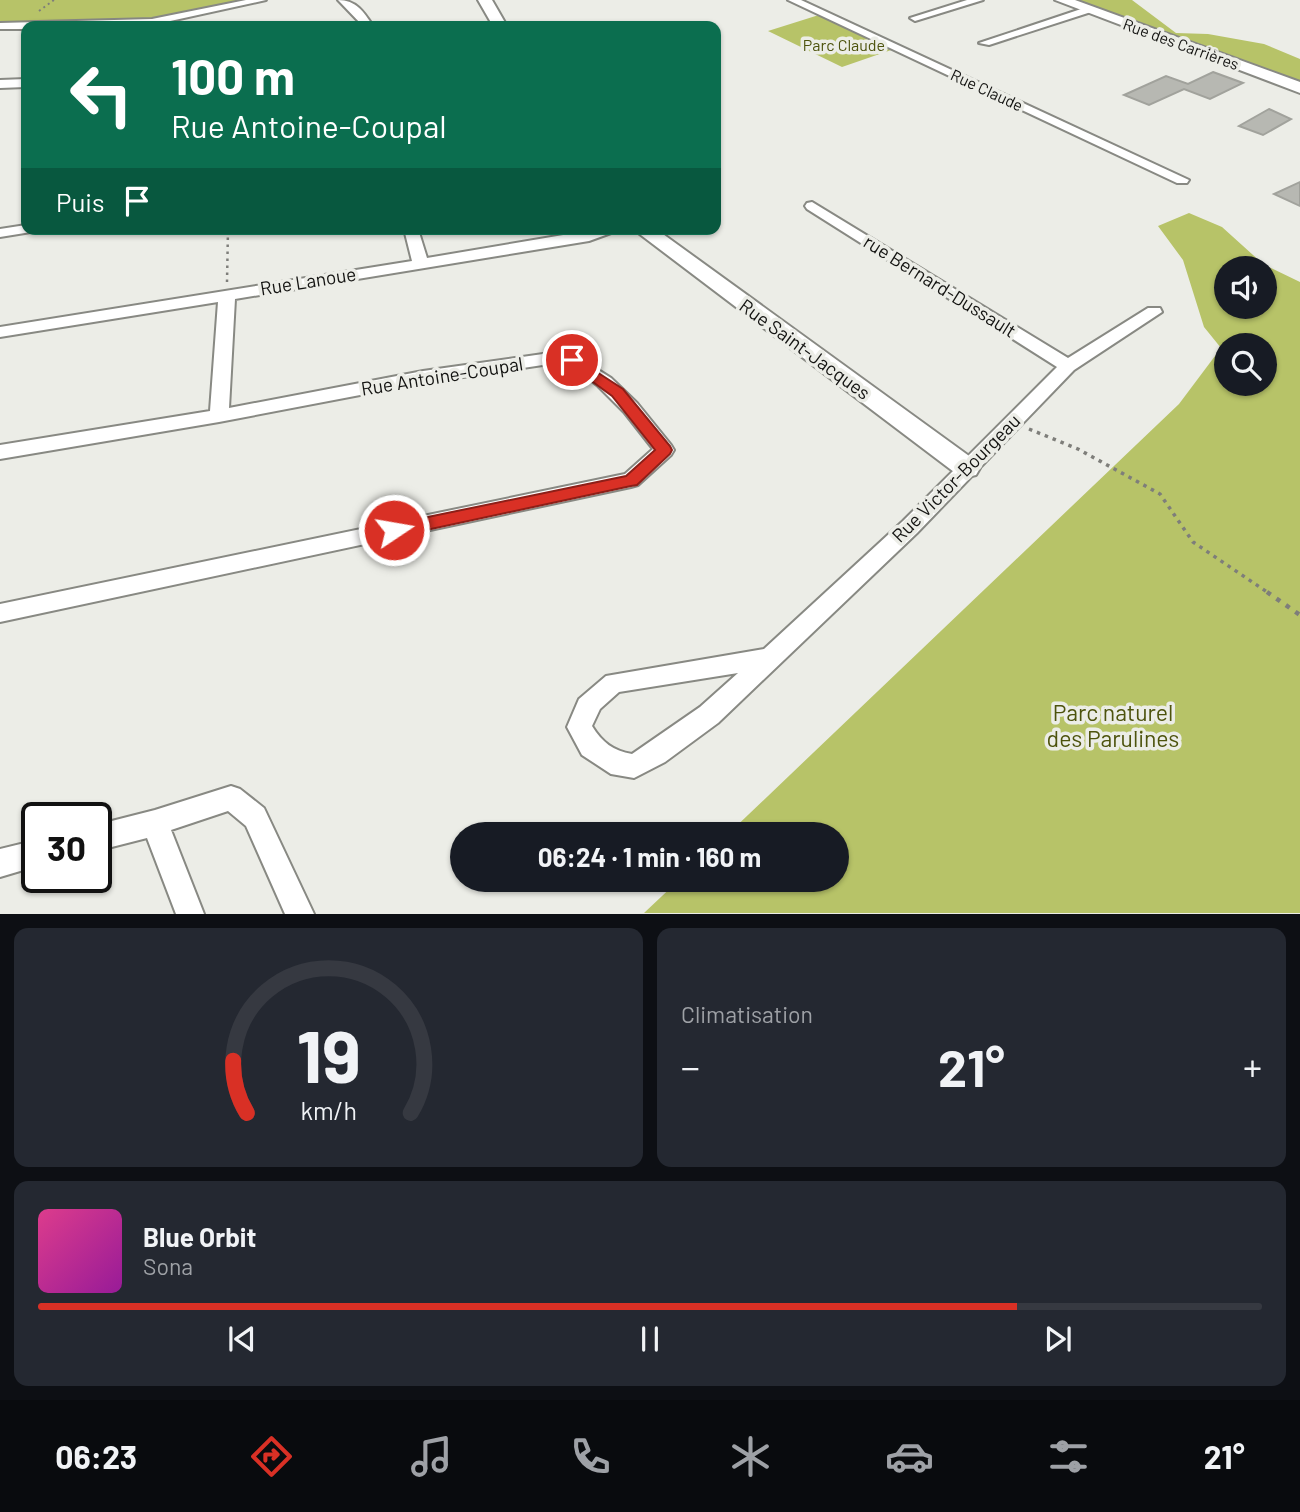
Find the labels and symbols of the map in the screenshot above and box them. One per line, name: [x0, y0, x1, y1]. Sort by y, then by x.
street label: Rue des Carrières: [1121, 14, 1242, 73]
park label: Parc Claude: [803, 35, 885, 54]
street label: Rue Claude: [948, 65, 1026, 115]
street label: rue Bernard-Dussault: [860, 229, 1021, 342]
street label: Rue Lanoue: [258, 262, 358, 299]
street label: Rue Saint-Jacques: [735, 293, 875, 404]
pin: [542, 330, 602, 390]
street label: Rue Antoine-Coupal: [359, 351, 525, 400]
street label: Rue Victor-Bourgeau: [887, 409, 1025, 547]
position arrow: [357, 493, 431, 567]
park label: Parc naturel des Parulines: [1047, 698, 1179, 752]
speed limit sign: 30: [21, 802, 112, 893]

